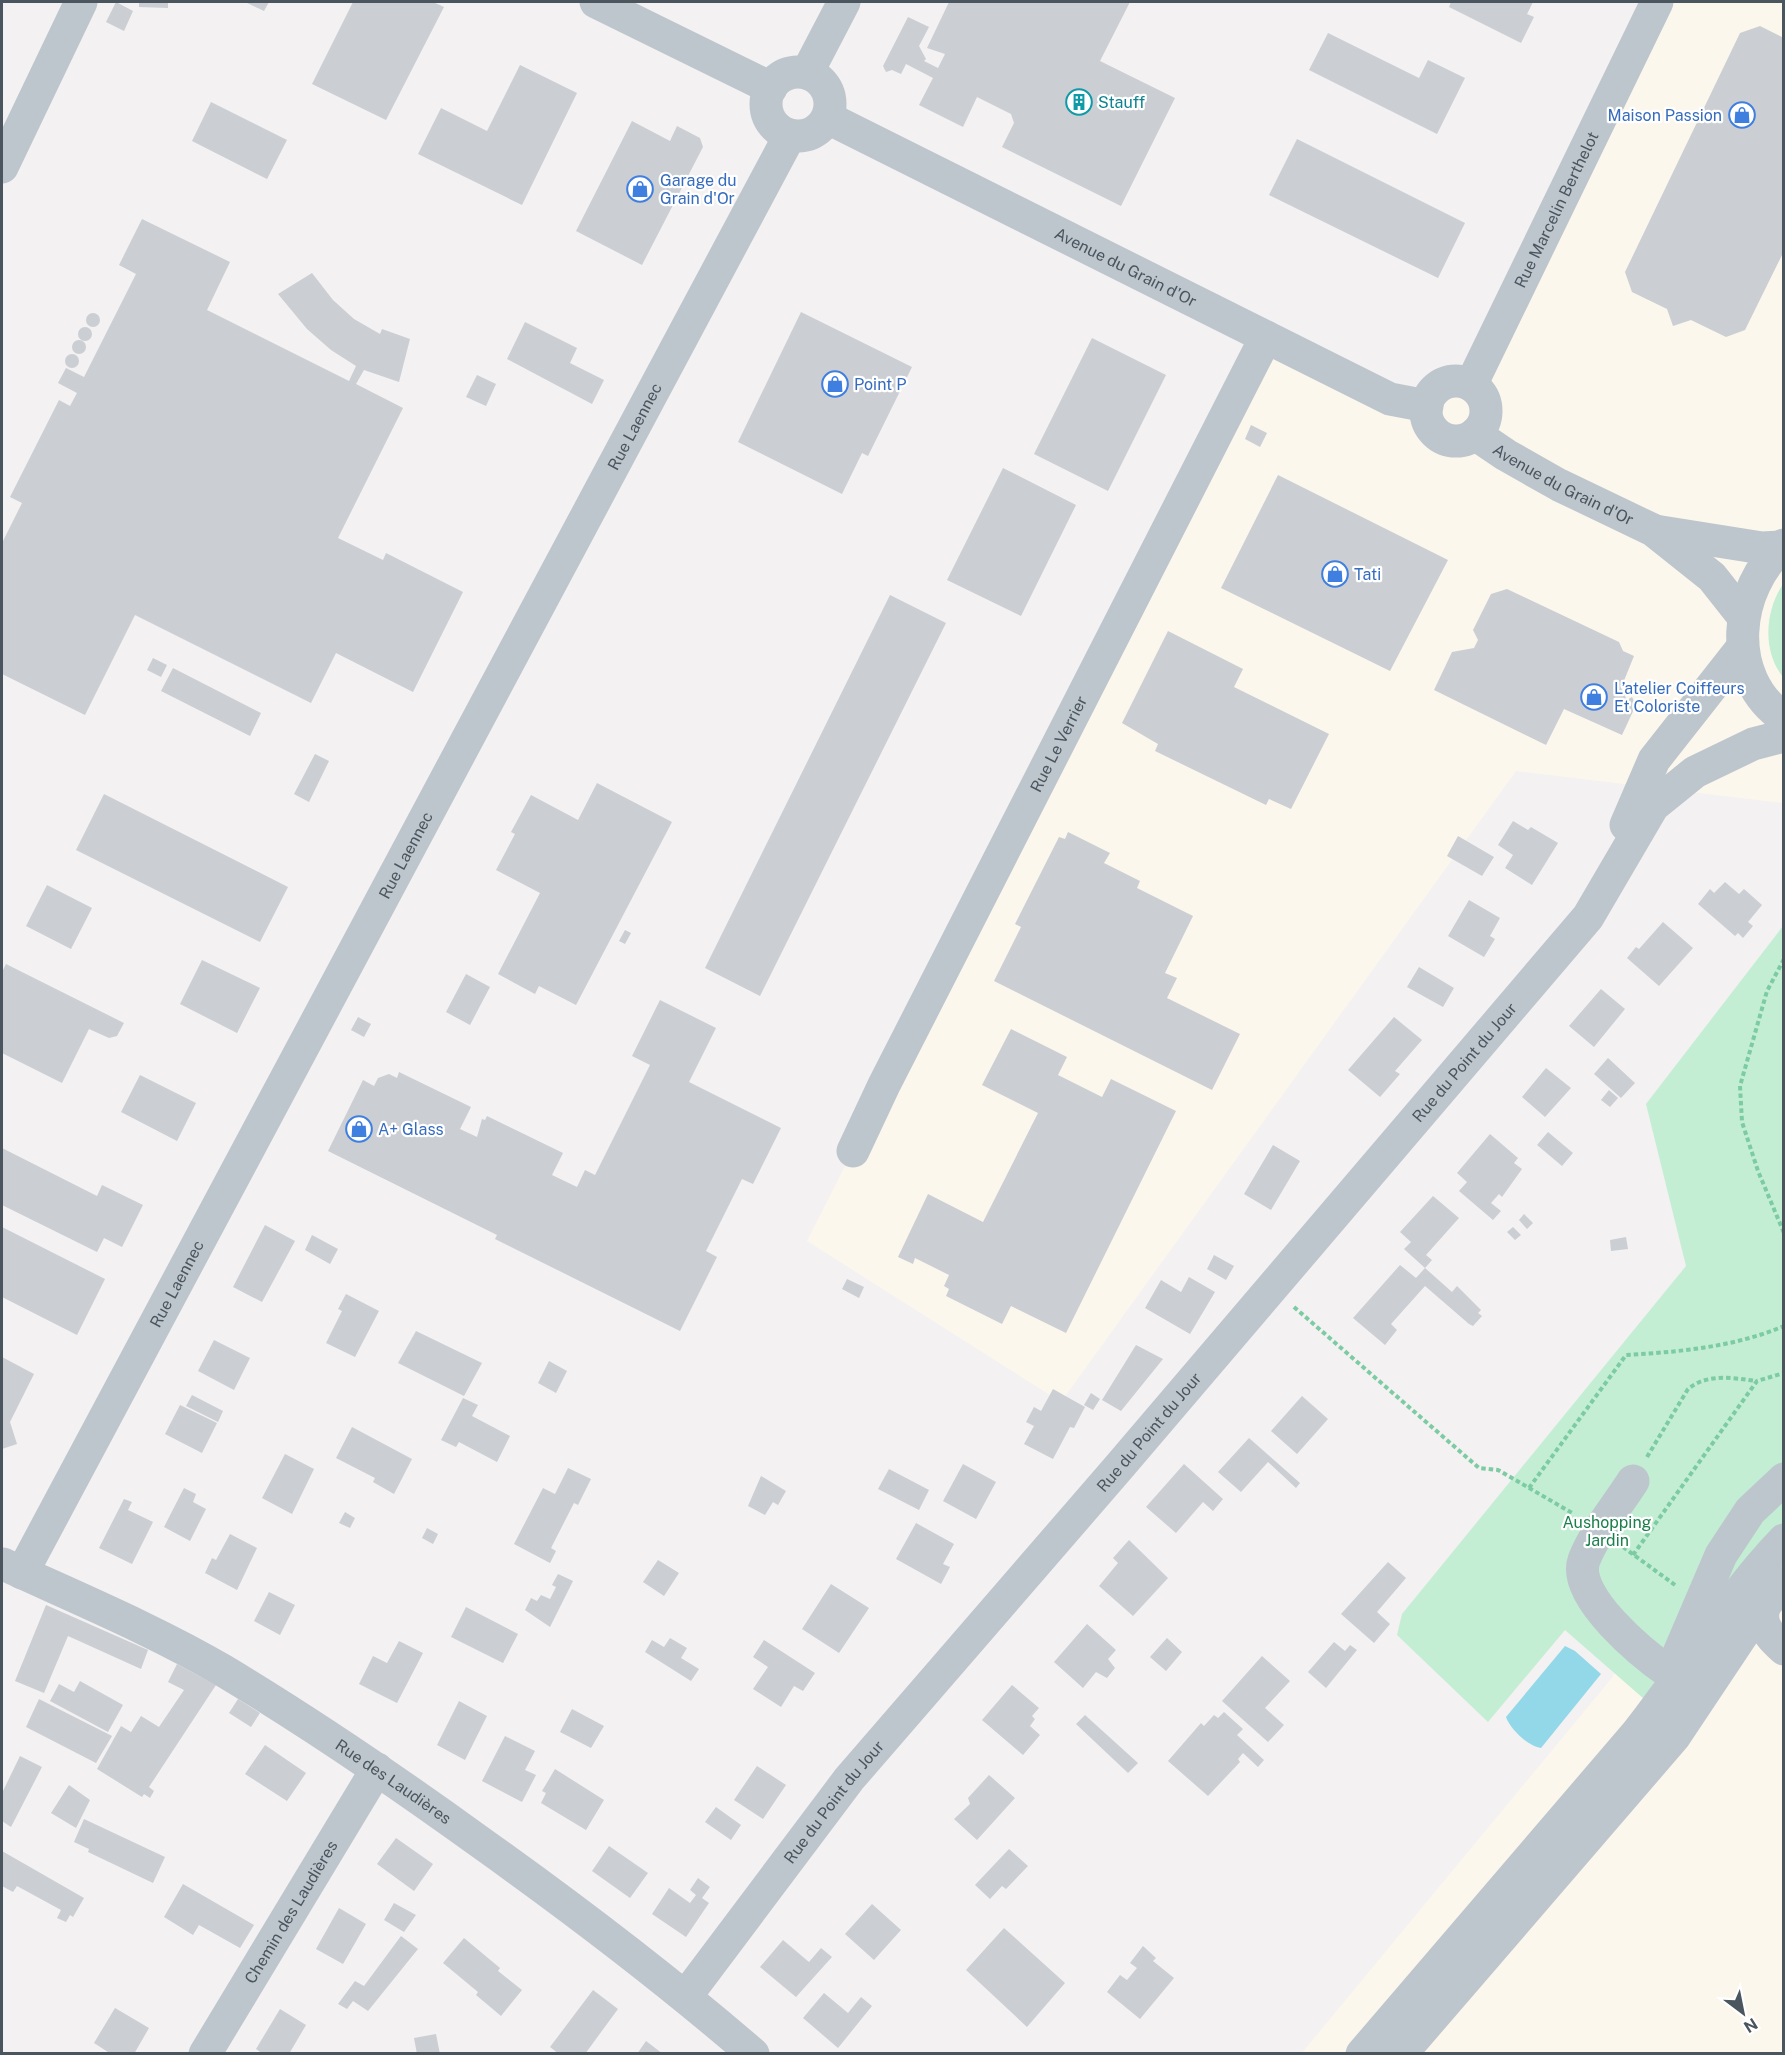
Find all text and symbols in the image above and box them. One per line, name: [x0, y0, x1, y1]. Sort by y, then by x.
building icon: Stauff: [1064, 87, 1094, 117]
place label: Stauff: [1098, 93, 1145, 112]
shop icon: Maison Passion: [1727, 100, 1757, 130]
place label: Maison Passion: [1608, 106, 1722, 125]
street label: Rue Marcelin Berthelot: [1511, 129, 1603, 291]
place label: Garage du Grain d'Or: [660, 171, 737, 208]
shop icon: Garage du Grain d'Or: [625, 174, 655, 204]
street label: Avenue du Grain d'Or: [1052, 224, 1200, 311]
shop icon: Point P: [820, 369, 850, 399]
place label: Point P: [854, 375, 906, 394]
street label: Rue Laennec: [604, 380, 666, 473]
street label: Avenue du Grain d'Or: [1489, 440, 1637, 529]
shop icon: Tati: [1320, 559, 1350, 589]
place label: Tati: [1354, 565, 1381, 584]
place label: L’atelier Coiffeurs Et Coloriste: [1614, 679, 1745, 716]
shop icon: L’atelier Coiffeurs Et Coloriste: [1579, 682, 1609, 712]
street label: Rue Le Verrier: [1026, 693, 1091, 795]
street label: Rue Laennec: [375, 808, 437, 902]
street label: Rue du Point du Jour: [1408, 999, 1521, 1126]
shop icon: A+ Glass: [344, 1114, 374, 1144]
place label: A+ Glass: [378, 1120, 444, 1139]
street label: Rue Laennec: [146, 1237, 208, 1331]
street label: Rue du Point du Jour: [1093, 1369, 1205, 1496]
park label: Aushopping Jardin: [1562, 1513, 1652, 1550]
street label: Rue des Laudières: [332, 1735, 455, 1828]
street label: Rue du Point du Jour: [780, 1737, 888, 1867]
street label: Chemin des Laudières: [241, 1837, 342, 1987]
north arrow: [1713, 1983, 1773, 2043]
text: N: [1740, 2014, 1761, 2037]

